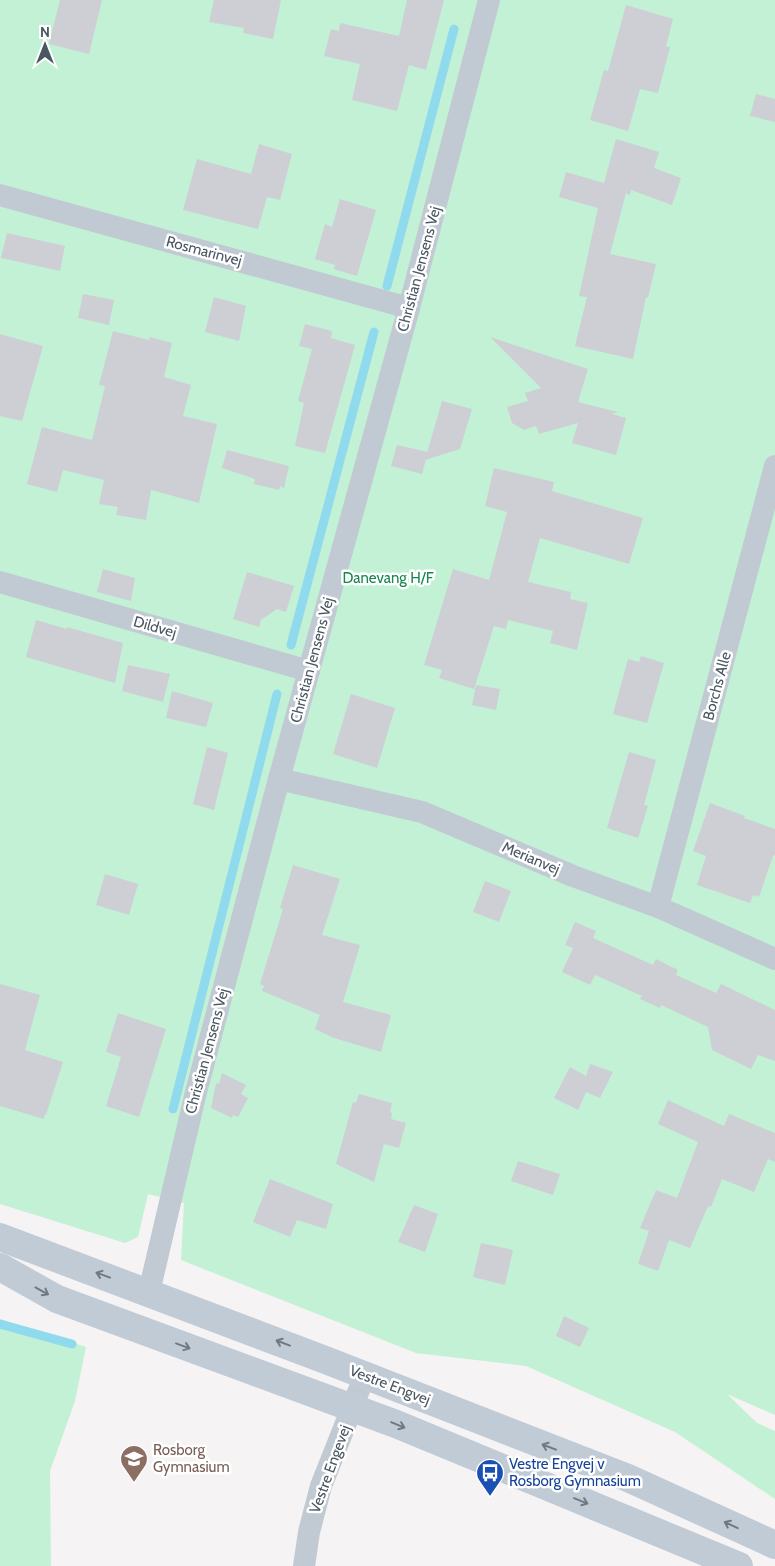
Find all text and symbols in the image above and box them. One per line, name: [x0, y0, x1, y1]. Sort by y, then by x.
north arrow: [20, 20, 70, 70]
text: N: [40, 23, 50, 41]
street label: Christian Jensens Vej: [394, 204, 444, 334]
street label: Rosmarinvej: [164, 232, 244, 270]
park label: Danevang H/F: [343, 569, 434, 587]
street label: Christian Jensens Vej: [287, 595, 337, 725]
street label: Dildvej: [131, 612, 179, 642]
street label: Borchs Alle: [699, 650, 735, 722]
street label: Merianvej: [499, 838, 563, 878]
street label: Christian Jensens Vej: [182, 986, 232, 1116]
one-way arrow: [96, 1270, 112, 1279]
one-way arrow: [35, 1287, 49, 1297]
one-way arrow: [276, 1338, 291, 1347]
one-way arrow: [175, 1342, 191, 1351]
street label: Vestre Engvej: [347, 1361, 433, 1409]
one-way arrow: [390, 1421, 405, 1430]
street label: Vestre Engevej: [306, 1422, 354, 1516]
place label: Rosborg Gymnasium: [153, 1441, 230, 1476]
one-way arrow: [542, 1442, 558, 1451]
school or university icon: Rosborg Gymnasium: [119, 1444, 149, 1483]
place label: Vestre Engvej v Rosborg Gymnasium: [509, 1455, 641, 1490]
bus stop icon: Vestre Engvej v Rosborg Gymnasium: [475, 1458, 505, 1497]
one-way arrow: [573, 1496, 588, 1506]
one-way arrow: [724, 1520, 739, 1529]

